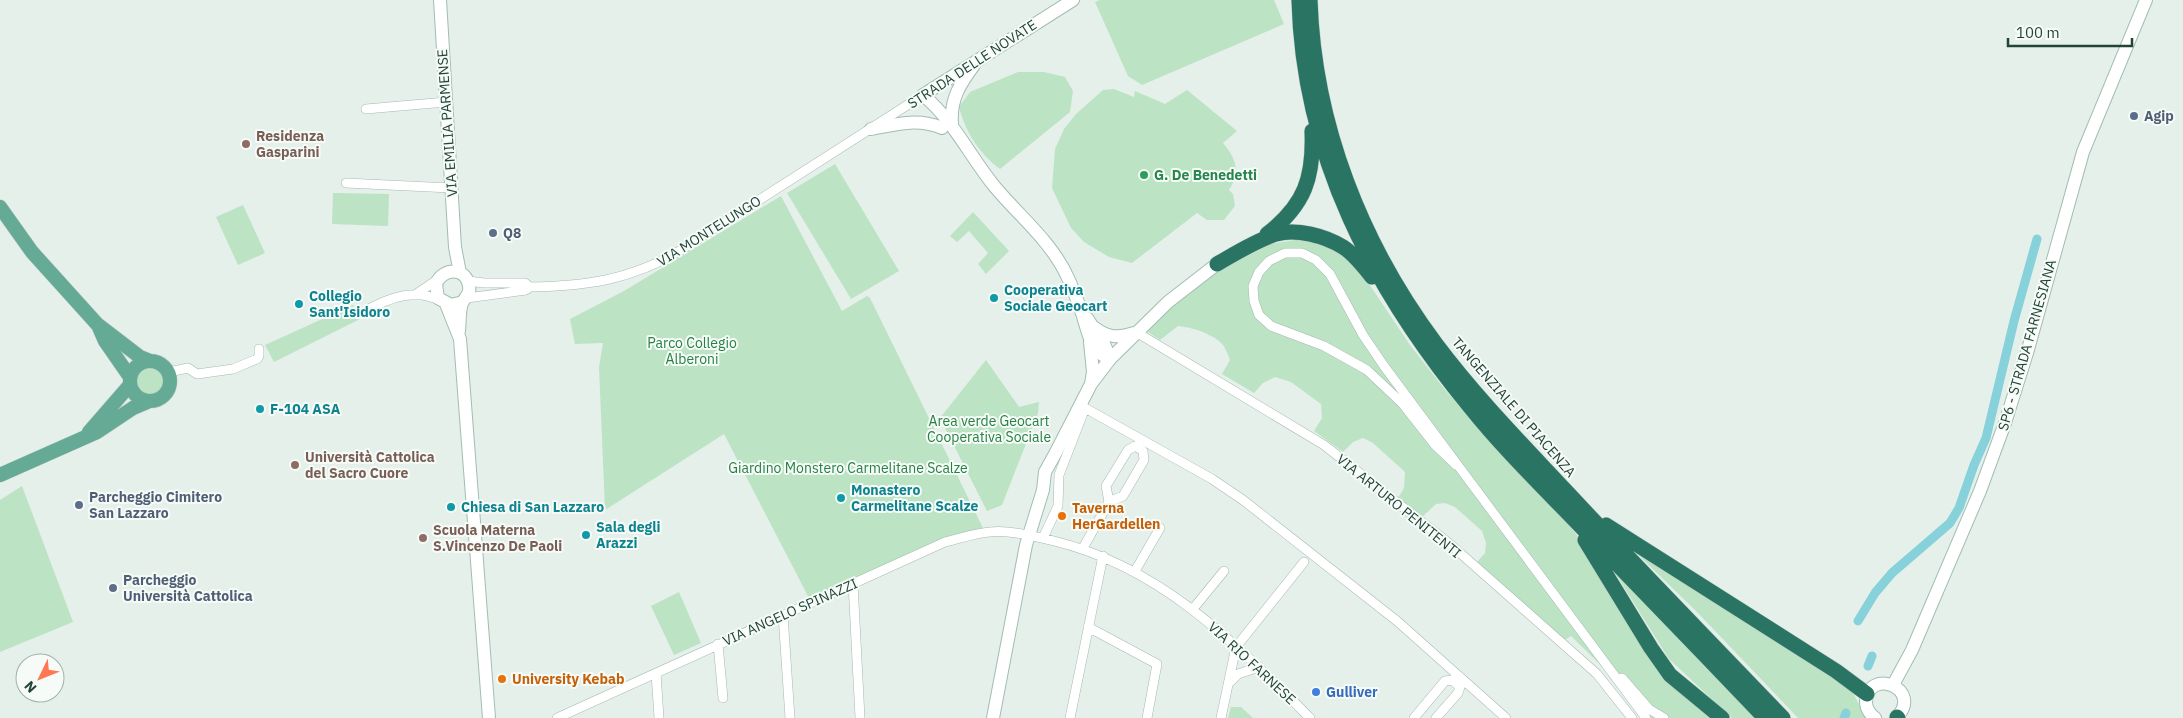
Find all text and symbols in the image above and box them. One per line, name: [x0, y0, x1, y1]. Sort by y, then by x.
scale bar: [2008, 15, 2132, 47]
street label: STRADA DELLE NOVATE: [904, 16, 1040, 112]
text: 100 m: [2016, 23, 2060, 42]
street label: VIA EMILIA PARMENSE: [433, 49, 461, 197]
place label: Agip: [2144, 107, 2174, 125]
marker: Agip: [2128, 110, 2140, 122]
place label: Residenza Gasparini: [256, 127, 324, 161]
marker: Residenza Gasparini: [240, 138, 252, 150]
place label: G. De Benedetti: [1154, 166, 1257, 184]
marker: G. De Benedetti: [1138, 169, 1150, 181]
street label: VIA MONTELUNGO: [654, 192, 764, 270]
place label: Q8: [503, 224, 521, 242]
marker: Q8: [487, 227, 499, 239]
street label: SP6 - STRADA FARNESIANA: [1994, 257, 2060, 433]
place label: Cooperativa Sociale Geocart: [1004, 281, 1107, 315]
place label: Collegio Sant'Isidoro: [309, 287, 390, 321]
marker: Cooperativa Sociale Geocart: [988, 292, 1000, 304]
marker: Collegio Sant'Isidoro: [293, 298, 305, 310]
street label: TANGENZIALE DI PIACENZA: [1448, 333, 1580, 481]
park label: Parco Collegio Alberoni: [647, 334, 737, 368]
place label: F-104 ASA: [270, 400, 341, 418]
marker: F-104 ASA: [254, 403, 266, 415]
park label: Area verde Geocart Cooperativa Sociale: [927, 412, 1051, 446]
place label: Università Cattolica del Sacro Cuore: [305, 448, 435, 482]
street label: VIA ARTURO PENITENTI: [1333, 450, 1465, 562]
marker: Università Cattolica del Sacro Cuore: [289, 459, 301, 471]
park label: Giardino Monstero Carmelitane Scalze: [728, 459, 968, 477]
place label: Monastero Carmelitane Scalze: [851, 481, 979, 515]
place label: Parcheggio Cimitero San Lazzaro: [89, 488, 222, 522]
marker: Monastero Carmelitane Scalze: [835, 492, 847, 504]
place label: Chiesa di San Lazzaro: [461, 498, 604, 516]
marker: Parcheggio Cimitero San Lazzaro: [73, 499, 85, 511]
place label: Taverna HerGardellen: [1072, 499, 1160, 533]
marker: Chiesa di San Lazzaro: [445, 501, 457, 513]
marker: Taverna HerGardellen: [1056, 510, 1068, 522]
place label: Sala degli Arazzi: [596, 518, 661, 552]
place label: Scuola Materna S.Vincenzo De Paoli: [433, 521, 562, 555]
marker: Sala degli Arazzi: [580, 529, 592, 541]
marker: Scuola Materna S.Vincenzo De Paoli: [417, 532, 429, 544]
place label: Parcheggio Università Cattolica: [123, 571, 253, 605]
street label: VIA ANGELO SPINAZZI: [720, 574, 860, 650]
marker: Parcheggio Università Cattolica: [107, 582, 119, 594]
street label: VIA RIO FARNESE: [1204, 618, 1300, 708]
north arrow: [15, 653, 65, 703]
place label: University Kebab: [512, 670, 624, 688]
marker: University Kebab: [496, 673, 508, 685]
text: N: [20, 677, 41, 697]
place label: Gulliver: [1326, 683, 1378, 701]
marker: Gulliver: [1310, 686, 1322, 698]

